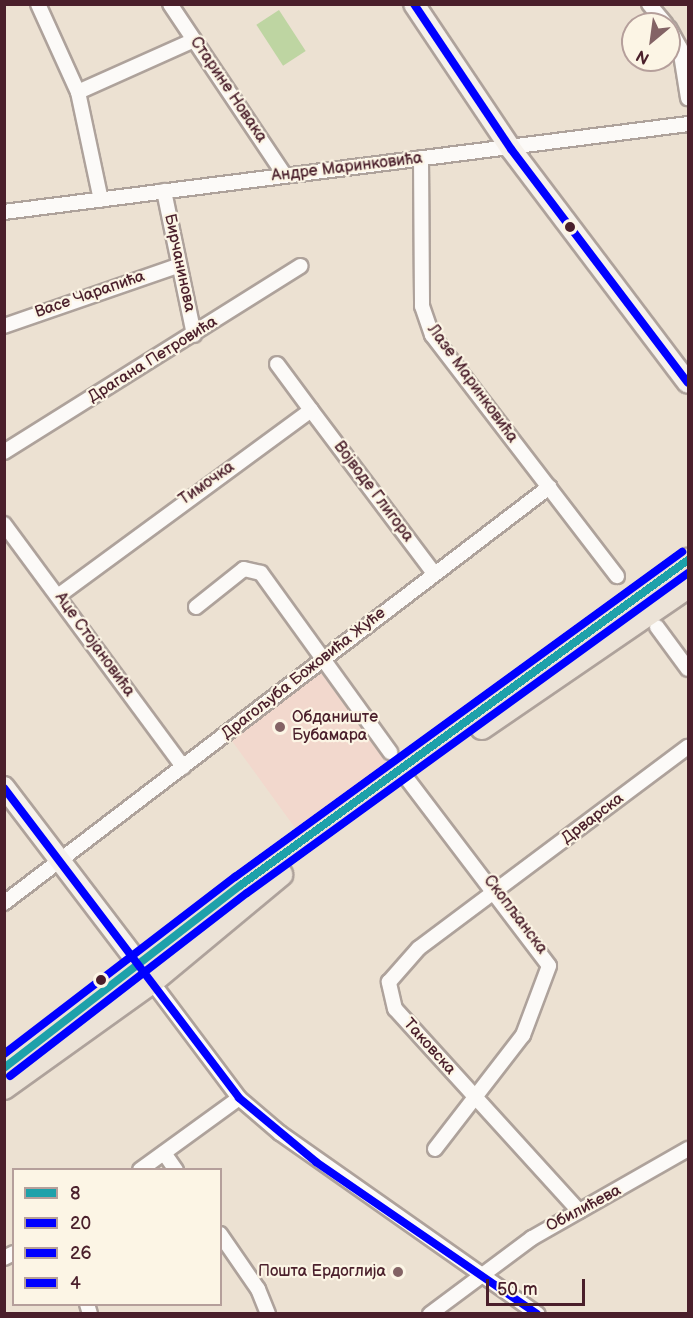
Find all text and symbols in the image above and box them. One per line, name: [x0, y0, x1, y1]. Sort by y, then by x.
north arrow: [621, 12, 681, 72]
street label: Старине Новака: [186, 33, 270, 147]
text: N: [633, 45, 653, 68]
street label: Андре Маринковића: [270, 149, 424, 187]
street label: Бирчанинова: [159, 212, 199, 314]
unlabelled marker: [564, 221, 576, 233]
street label: Васе Чарапића: [33, 267, 147, 323]
street label: Драгана Петровића: [85, 313, 221, 407]
street label: Лазе Маринковића: [423, 321, 521, 447]
street label: Војводе Глигора: [329, 438, 417, 546]
street label: Тимочка: [176, 458, 238, 510]
street label: Аце Стојановића: [50, 589, 138, 701]
street label: Драгољуба Божовића Жуће: [218, 604, 390, 744]
place label: Обданиште Бубамара: [292, 708, 378, 746]
marker: Обданиште Бубамара: [273, 720, 287, 734]
street label: Дрварска: [558, 789, 628, 849]
street label: Скопљанска: [479, 872, 551, 958]
unlabelled marker: [95, 974, 107, 986]
street label: Таковска: [399, 1015, 459, 1079]
legend: [12, 1168, 222, 1306]
street label: Обилићева: [543, 1181, 625, 1237]
text: 8: [70, 1183, 81, 1204]
text: 20: [70, 1213, 91, 1234]
text: 26: [70, 1243, 92, 1264]
place label: Пошта Ердоглија: [258, 1262, 386, 1282]
marker: Пошта Ердоглија: [391, 1265, 405, 1279]
scale bar: [489, 1267, 588, 1305]
text: 4: [70, 1273, 81, 1294]
text: 50 m: [497, 1279, 538, 1300]

